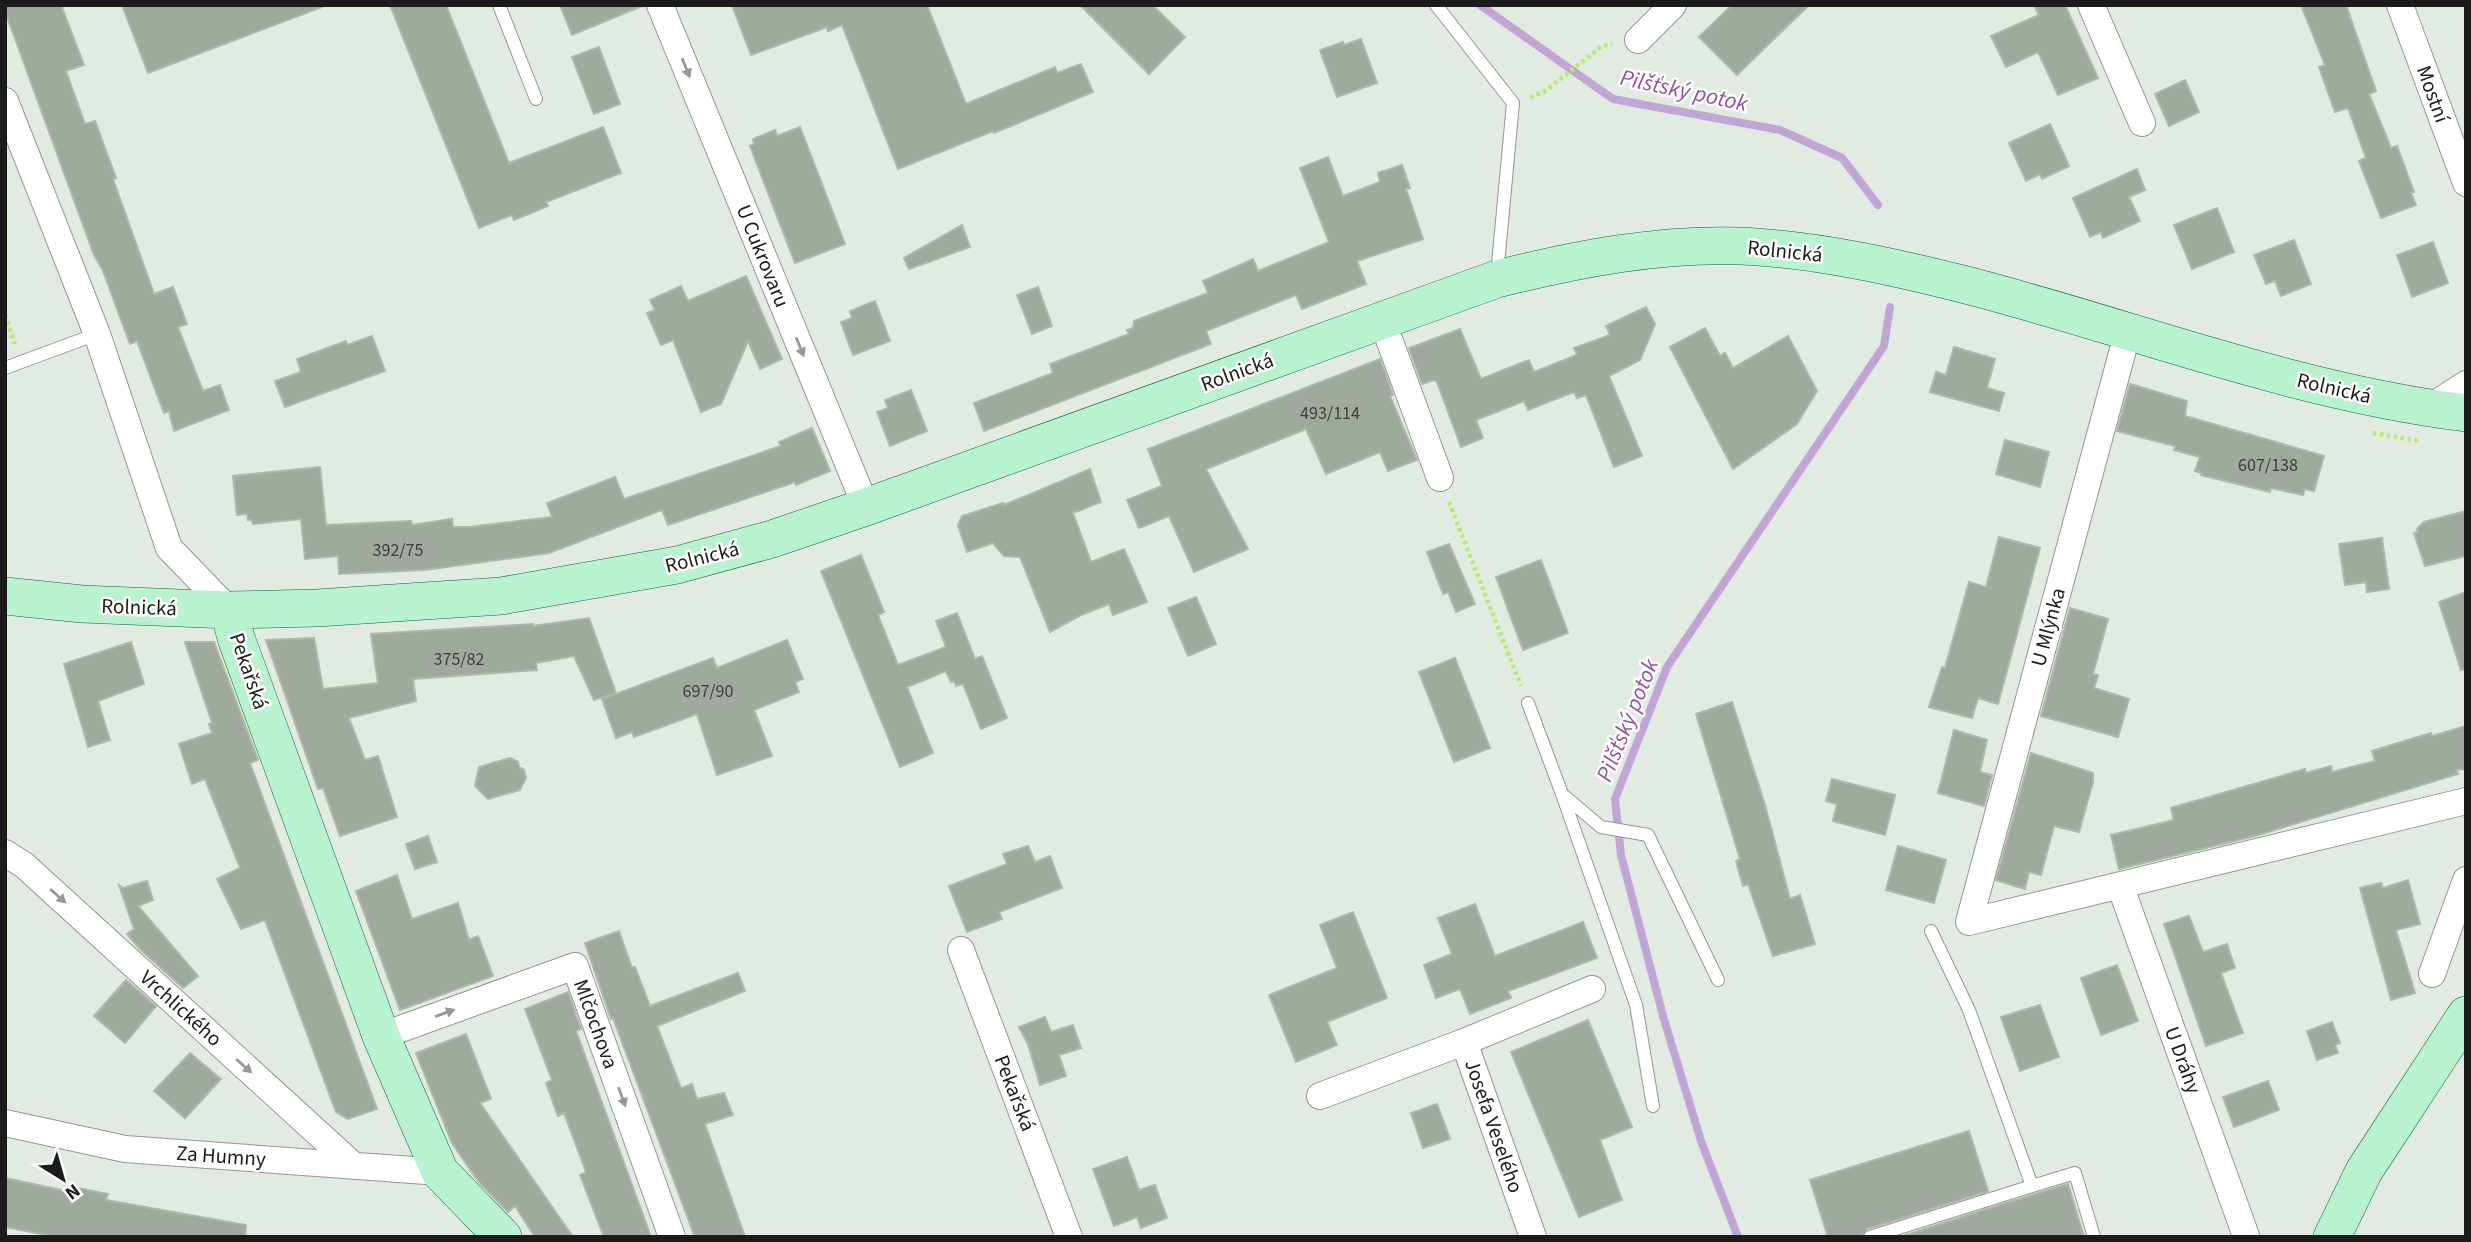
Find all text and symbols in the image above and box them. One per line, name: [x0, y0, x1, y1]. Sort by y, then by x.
one-way arrow: [681, 58, 692, 79]
water label: Pilšťský potok: [1617, 61, 1752, 120]
street label: Mostní: [2409, 61, 2457, 128]
street label: U Cukrovaru: [729, 200, 797, 312]
street label: Rolnická: [1746, 232, 1824, 270]
one-way arrow: [795, 336, 806, 357]
street label: Rolnická: [1196, 345, 1278, 399]
street label: Rolnická: [2294, 365, 2374, 411]
house number: 493/114: [1300, 401, 1360, 426]
house number: 607/138: [2238, 453, 2298, 478]
street label: Rolnická: [662, 533, 742, 581]
house number: 392/75: [372, 538, 424, 563]
street label: U Mlýnka: [2023, 584, 2073, 670]
street label: Rolnická: [101, 591, 177, 623]
street label: Pekařská: [222, 629, 276, 713]
house number: 375/82: [433, 647, 485, 672]
water label: Pilšťský potok: [1588, 653, 1667, 787]
house number: 697/90: [682, 679, 734, 704]
one-way arrow: [49, 888, 66, 904]
street label: Vrchlického: [133, 963, 229, 1053]
street label: Mlčochova: [566, 975, 626, 1073]
one-way arrow: [435, 1007, 456, 1018]
street label: U Dráhy: [2157, 1022, 2209, 1098]
street label: Pekařská: [987, 1051, 1043, 1135]
street label: Josefa Veselého: [1457, 1055, 1531, 1197]
one-way arrow: [235, 1058, 253, 1074]
one-way arrow: [617, 1086, 628, 1107]
street label: Za Humny: [175, 1138, 267, 1174]
north arrow: [28, 1144, 98, 1214]
text: N: [59, 1177, 86, 1206]

